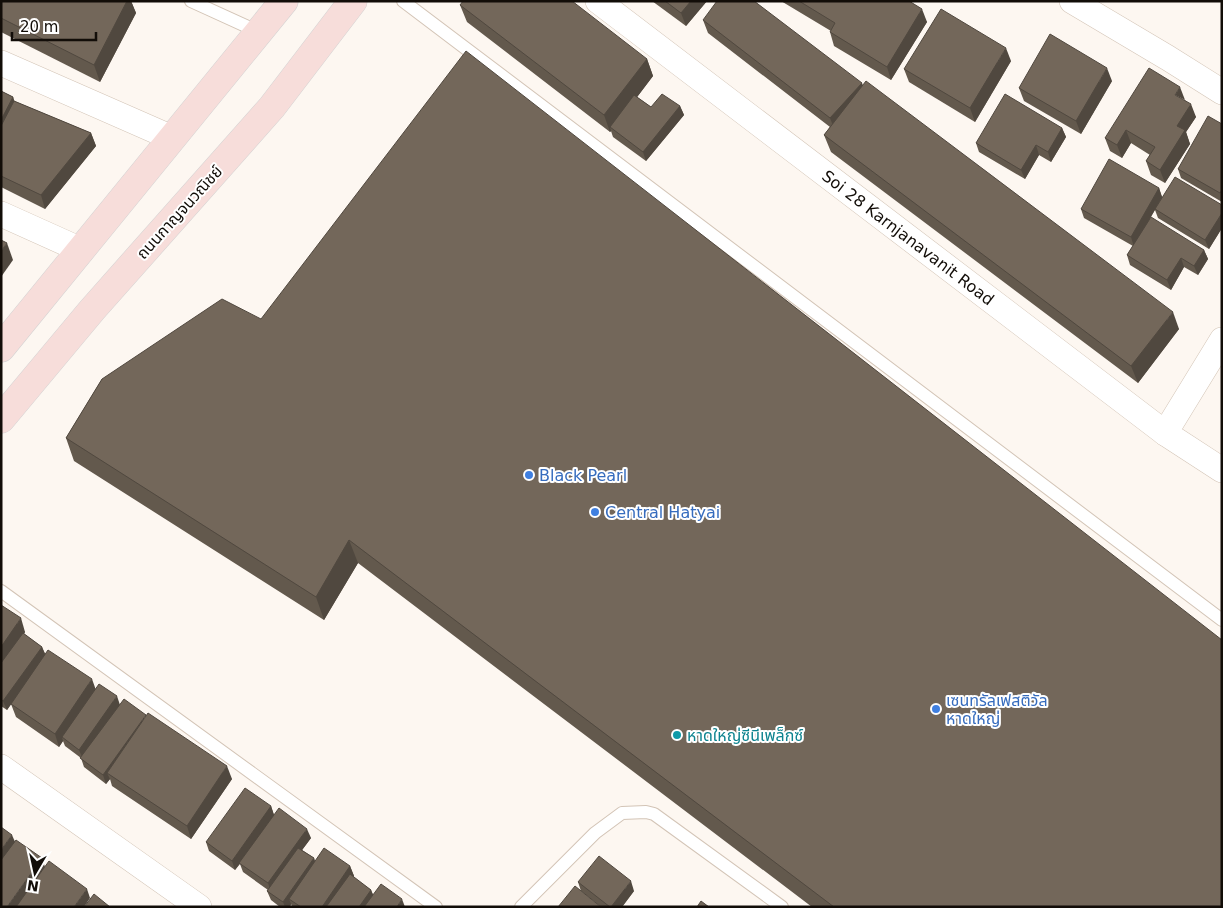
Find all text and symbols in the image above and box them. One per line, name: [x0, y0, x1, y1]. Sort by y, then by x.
scale bar: [12, 10, 96, 42]
text: 20 m: [20, 18, 58, 36]
street label: ถนนกาญจนวณิชย์: [133, 162, 226, 263]
street label: Soi 28 Karnjanavanit Road: [818, 166, 998, 309]
place label: Black Pearl: [539, 466, 627, 485]
marker: Black Pearl: [523, 469, 535, 481]
place label: Central Hatyai: [605, 503, 720, 522]
marker: Central Hatyai: [589, 506, 601, 518]
place label: เซนทรัลเฟสติวัล หาดใหญ่: [946, 691, 1048, 728]
marker: เซนทรัลเฟสติวัล หาดใหญ่: [930, 703, 942, 715]
place label: หาดใหญ่ซีนีเพล็กซ์: [687, 726, 804, 745]
marker: หาดใหญ่ซีนีเพล็กซ์: [671, 729, 683, 741]
north arrow: [10, 848, 60, 898]
text: N: [26, 877, 40, 895]

